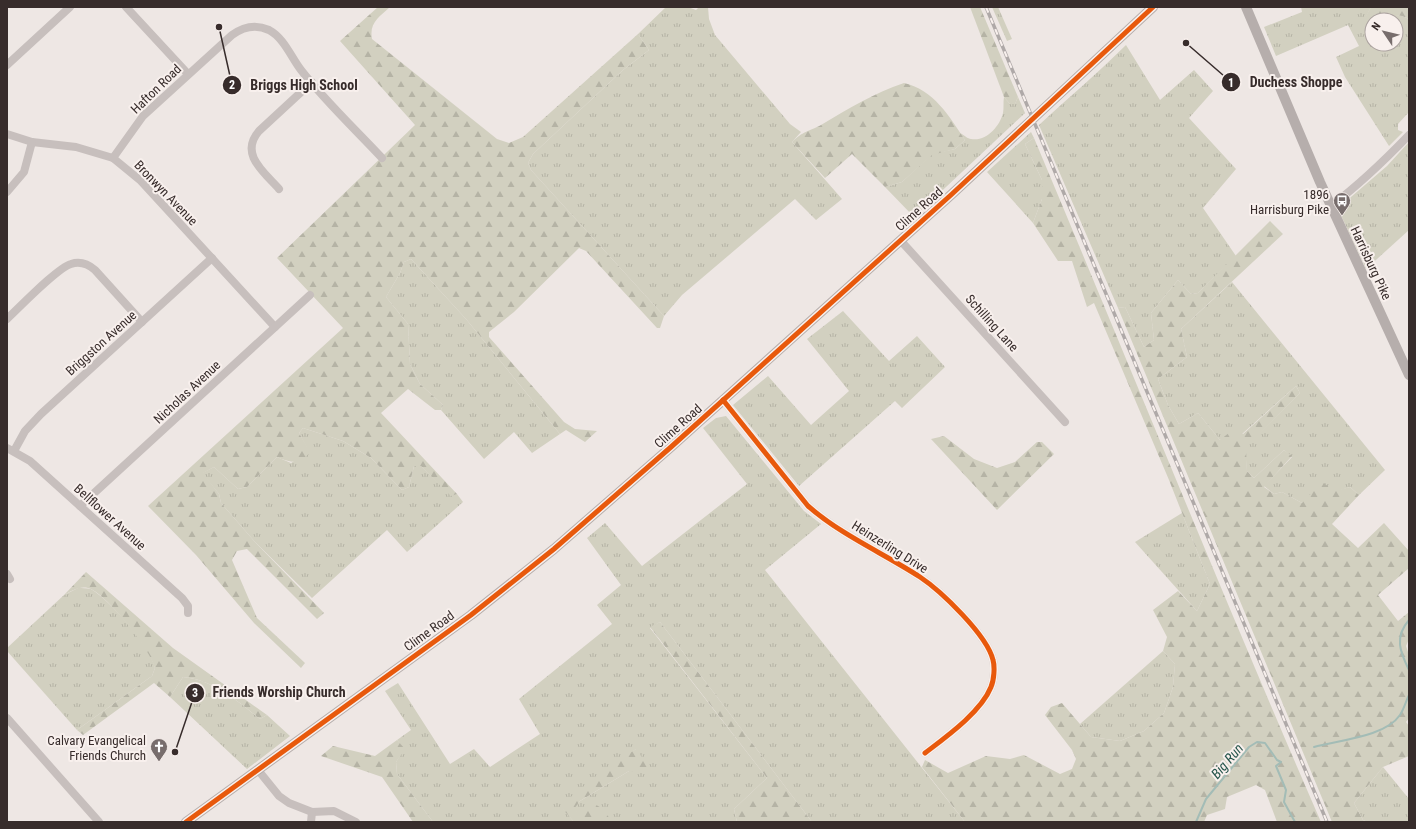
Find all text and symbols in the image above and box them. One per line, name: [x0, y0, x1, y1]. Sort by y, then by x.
north arrow: [1364, 12, 1404, 52]
text: N: [1369, 20, 1384, 33]
street label: Hafton Road: [128, 61, 184, 117]
callout: Duchess Shoppe: [1221, 69, 1350, 95]
callout: Briggs High School: [222, 72, 366, 98]
text: Duchess Shoppe: [1250, 74, 1343, 90]
text: 1: [1228, 76, 1234, 90]
text: Briggs High School: [250, 77, 358, 93]
text: 2: [229, 78, 235, 92]
street label: Bronwyn Avenue: [131, 157, 201, 229]
street label: Clime Road: [892, 184, 946, 234]
place label: 1896 Harrisburg Pike: [1250, 187, 1329, 217]
bus stop icon: 1896 Harrisburg Pike: [1332, 191, 1352, 216]
street label: Harrisburg Pike: [1347, 224, 1395, 302]
street label: Schilling Lane: [963, 291, 1021, 355]
street label: Briggston Avenue: [63, 307, 139, 379]
street label: Nicholas Avenue: [151, 357, 223, 427]
street label: Clime Road: [651, 401, 705, 451]
street label: Bellflower Avenue: [71, 481, 149, 553]
street label: Heinzerling Drive: [849, 518, 931, 576]
street label: Clime Road: [401, 608, 457, 654]
callout: Friends Worship Church: [185, 680, 354, 706]
text: Friends Worship Church: [212, 684, 346, 700]
text: 3: [192, 686, 198, 700]
place label: Calvary Evangelical Friends Church: [47, 733, 146, 763]
church icon: Calvary Evangelical Friends Church: [149, 737, 169, 762]
water label: Big Run: [1208, 740, 1246, 782]

